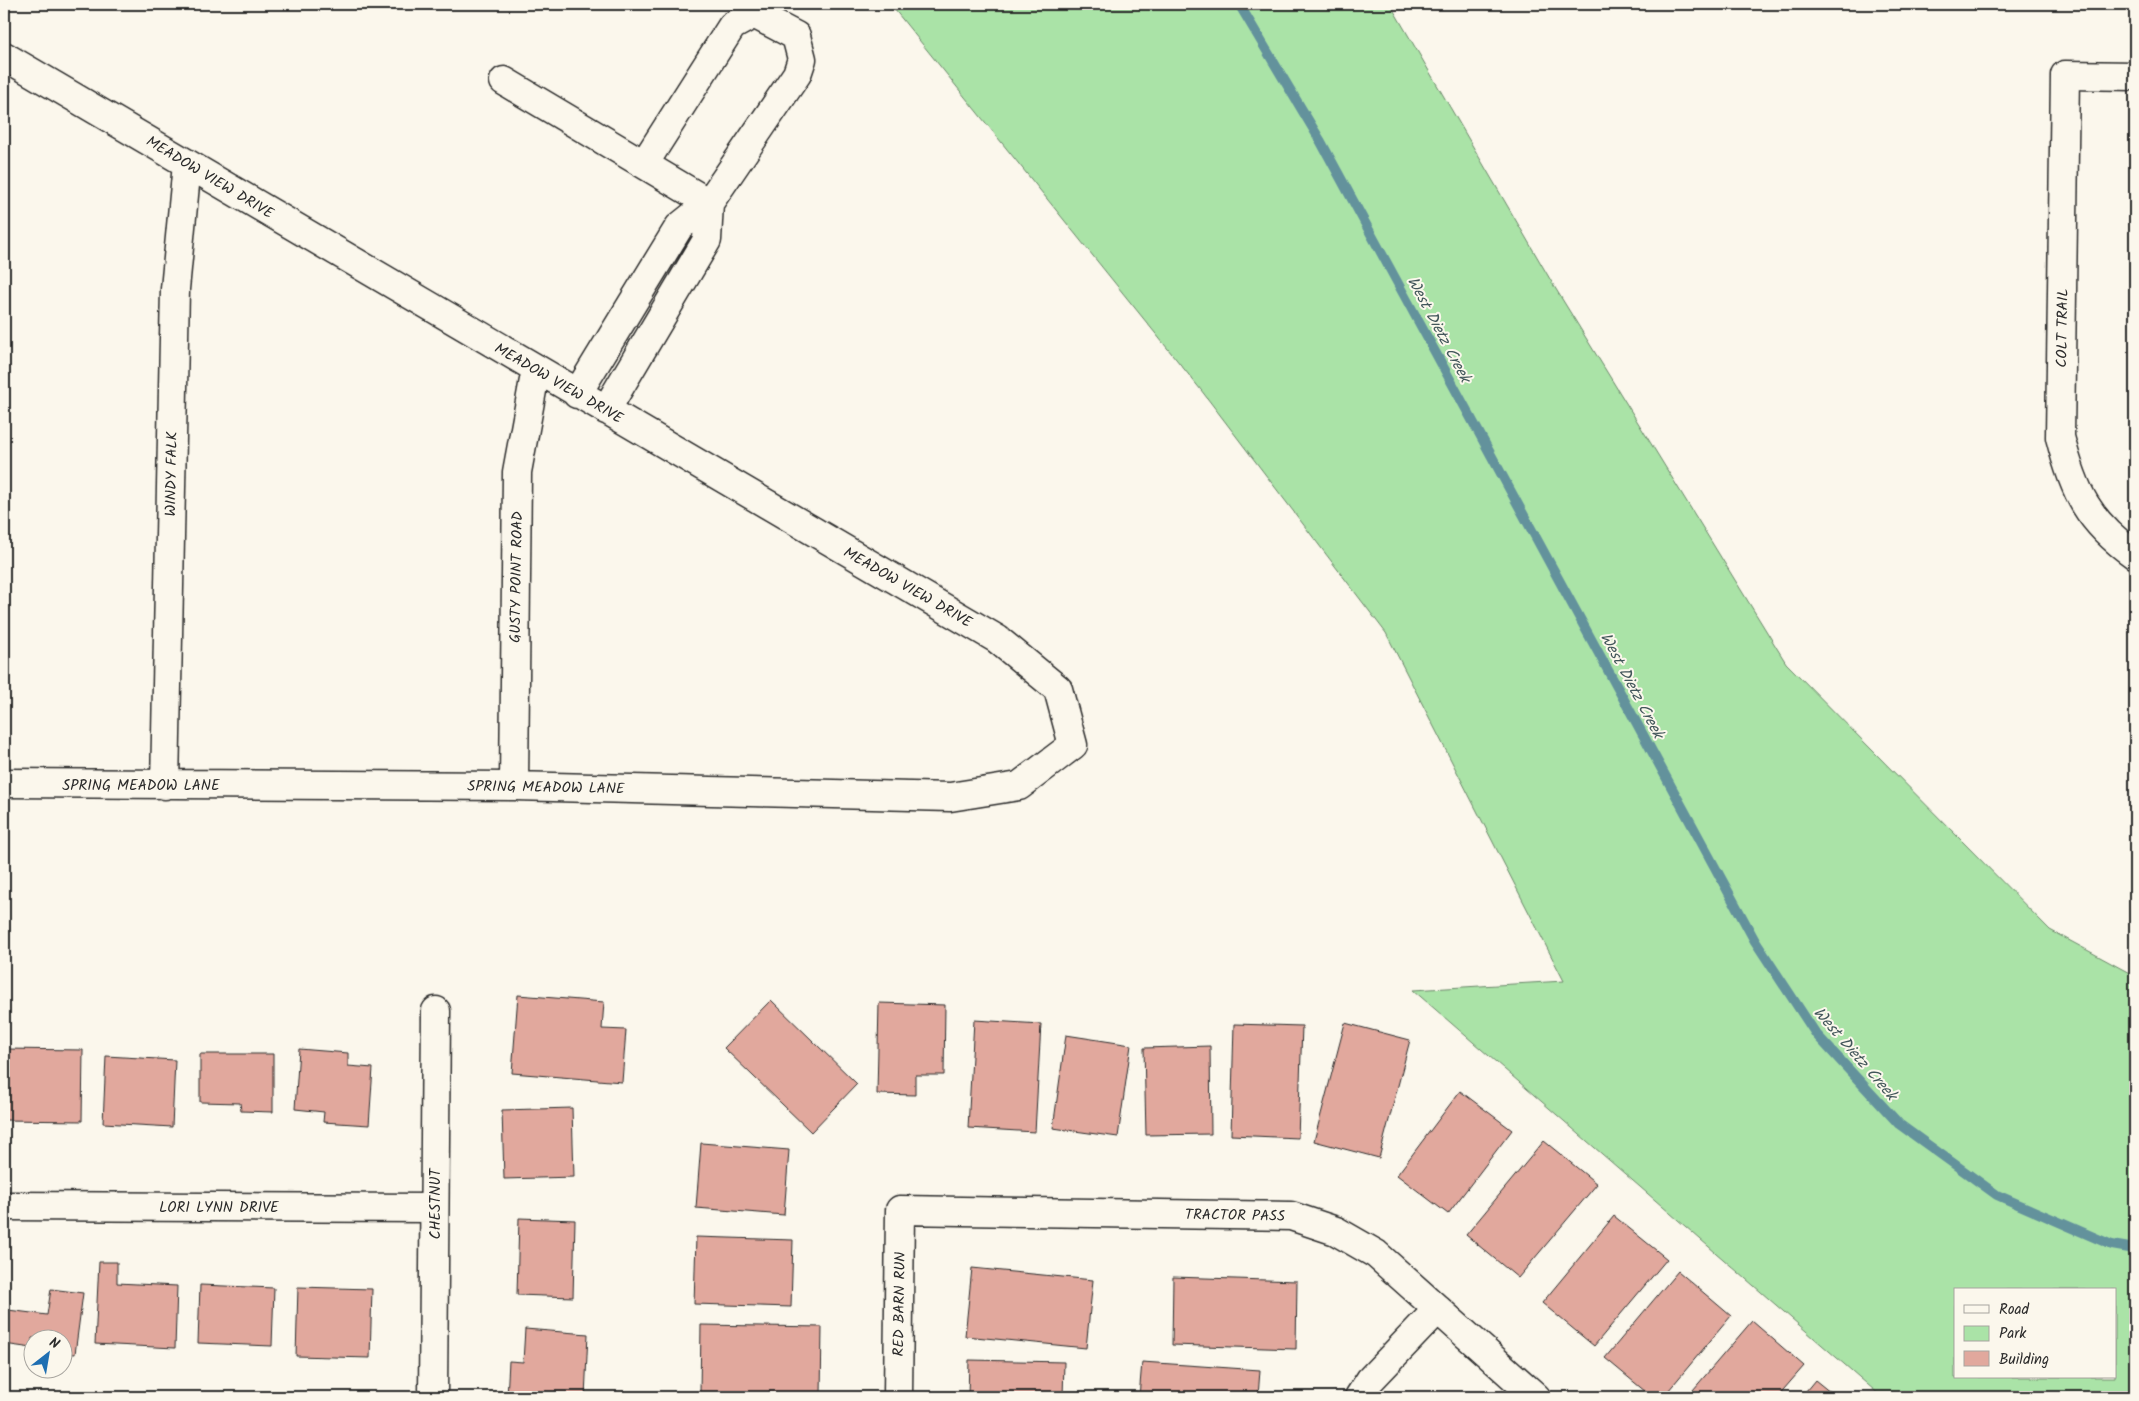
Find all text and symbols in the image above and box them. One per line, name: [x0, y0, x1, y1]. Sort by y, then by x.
street label: MEADOW VIEW DRIVE: [141, 130, 279, 226]
water label: West Dietz Creek: [1400, 272, 1478, 389]
street label: COLT TRAIL: [2050, 288, 2076, 368]
street label: MEADOW VIEW DRIVE: [490, 337, 628, 431]
street label: WINDY FALK: [159, 431, 185, 517]
street label: GUSTY POINT ROAD: [504, 511, 530, 643]
street label: MEADOW VIEW DRIVE: [839, 541, 977, 635]
water label: West Dietz Creek: [1593, 628, 1671, 745]
street label: SPRING MEADOW LANE: [62, 774, 221, 798]
street label: SPRING MEADOW LANE: [467, 775, 626, 801]
water label: West Dietz Creek: [1807, 1002, 1904, 1108]
street label: CHESTNUT: [424, 1167, 448, 1239]
street label: LORI LYNN DRIVE: [159, 1196, 280, 1220]
street label: TRACTOR PASS: [1185, 1203, 1285, 1229]
street label: RED BARN RUN: [887, 1251, 913, 1357]
legend: [1954, 1288, 2116, 1378]
text: Road: [1999, 1298, 2030, 1322]
text: Park: [1999, 1322, 2027, 1346]
north arrow: [22, 1328, 72, 1378]
text: N: [45, 1332, 64, 1356]
text: Building: [1999, 1348, 2049, 1372]

